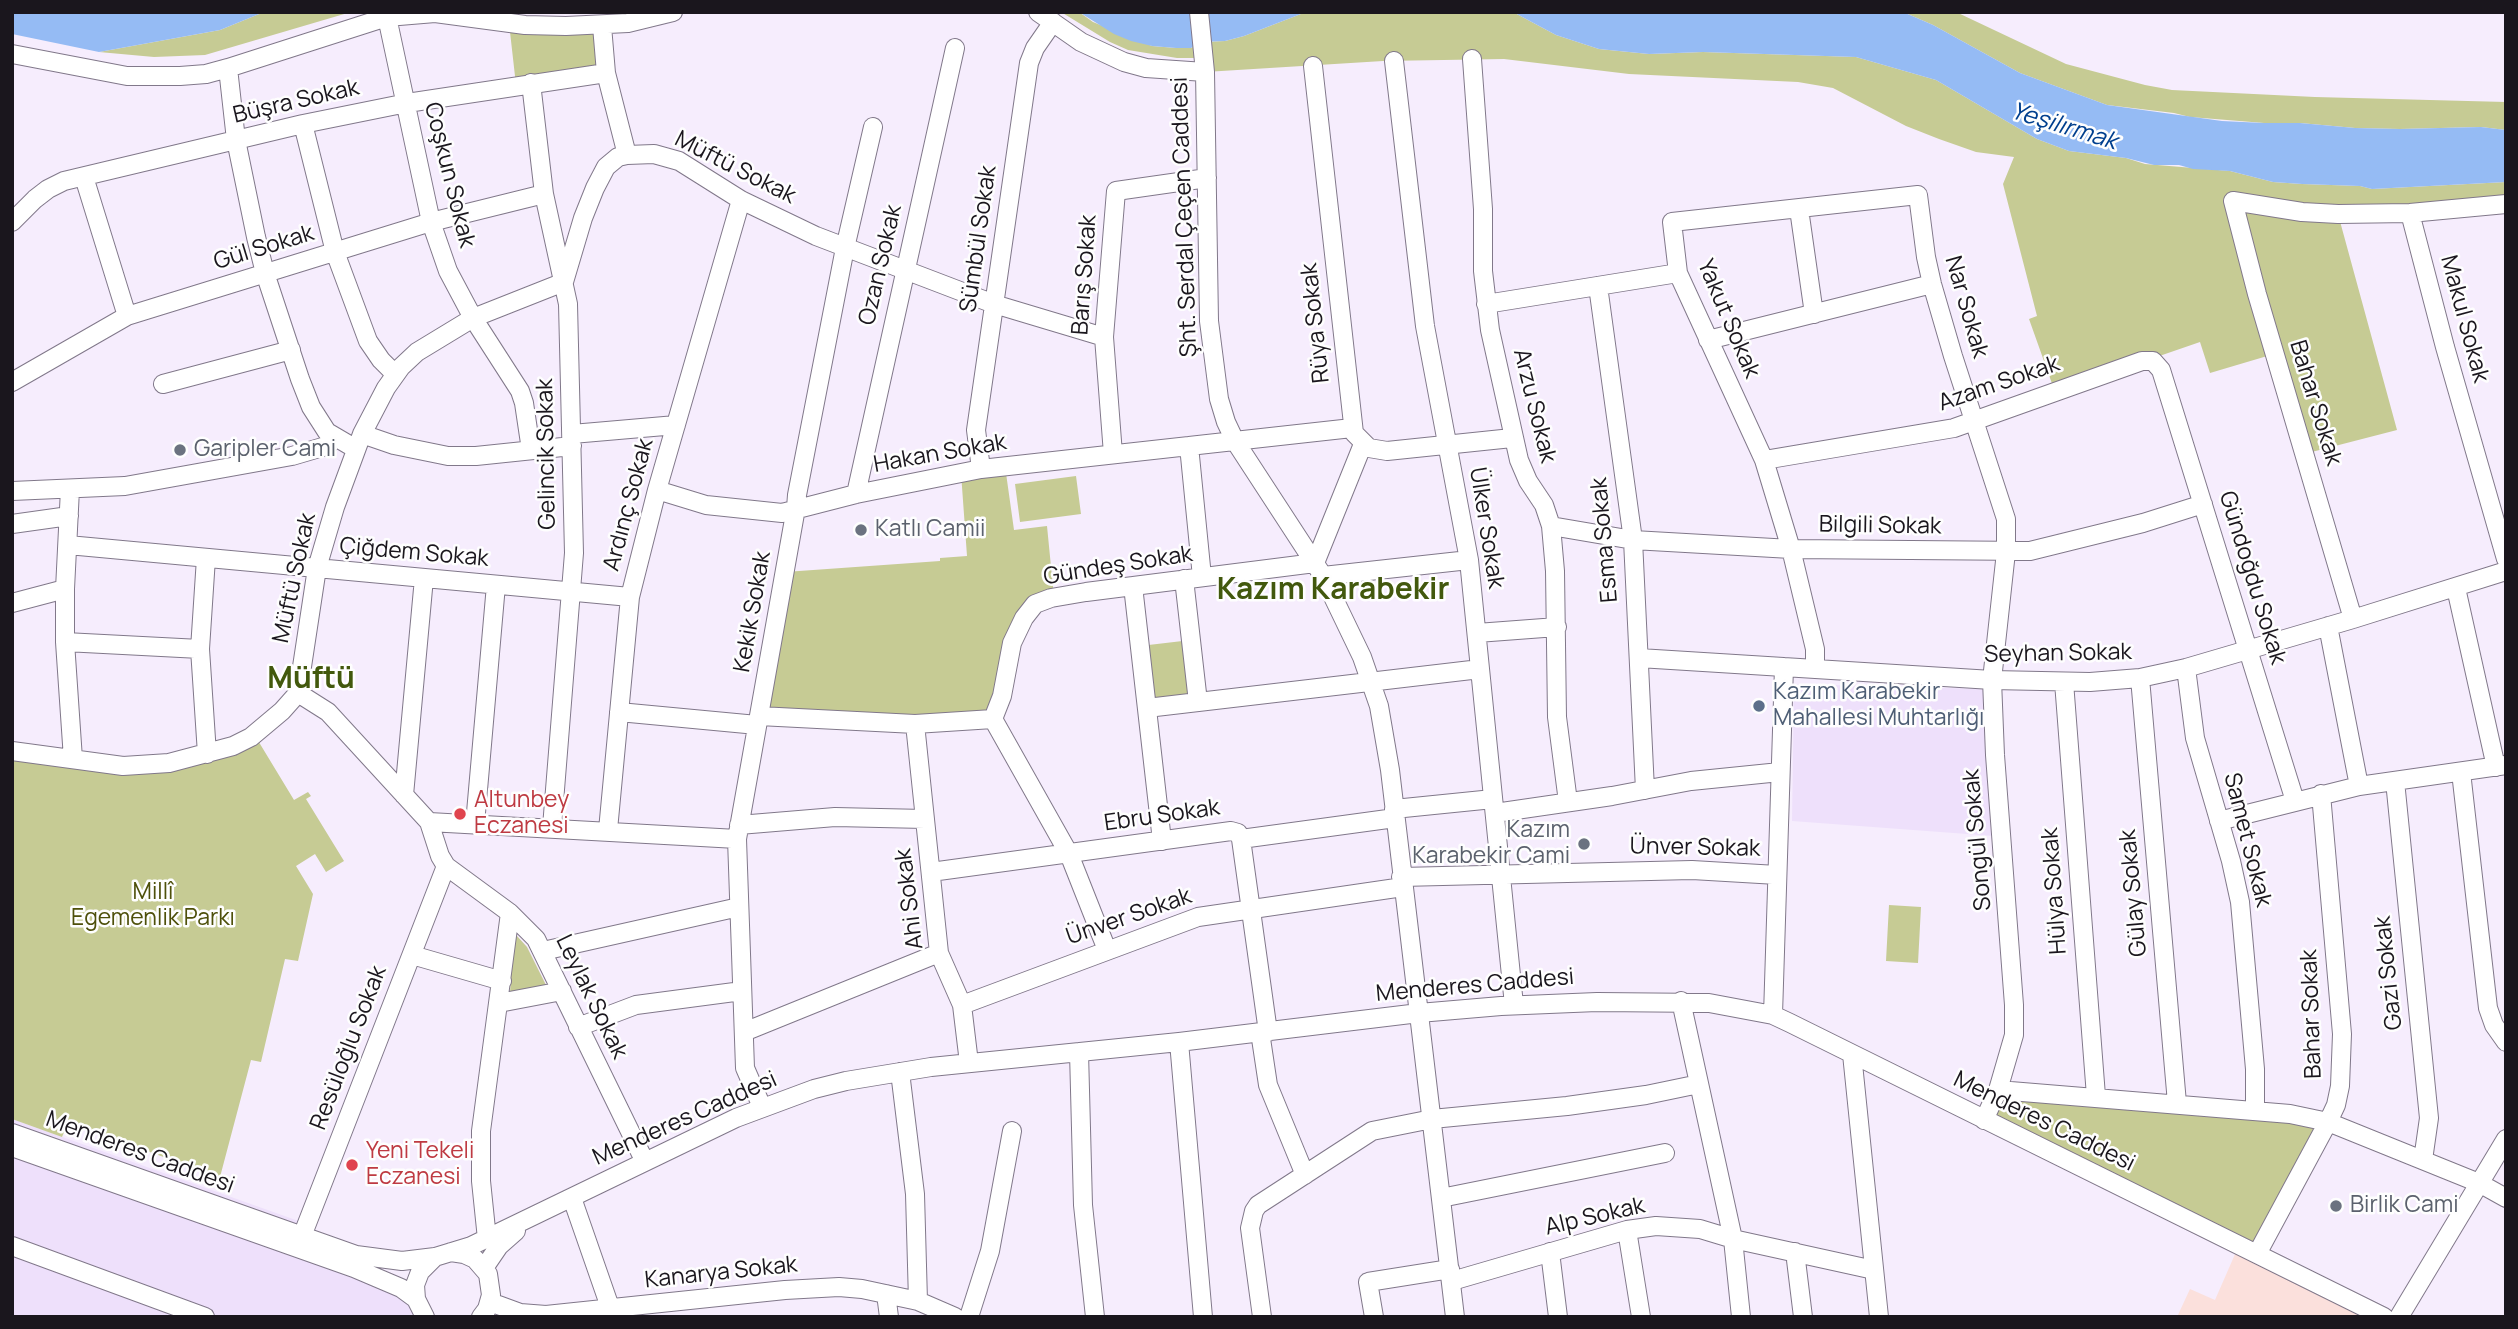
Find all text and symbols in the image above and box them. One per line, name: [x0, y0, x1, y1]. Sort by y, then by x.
street label: Büşra Sokak: [230, 74, 362, 130]
street label: Şht. Serdal Çeçen Caddesi: [1166, 76, 1204, 358]
water label: Yeşilırmak: [2008, 97, 2120, 157]
street label: Coşkun Sokak: [418, 100, 480, 250]
street label: Müftü Sokak: [670, 126, 800, 210]
street label: Sümbül Sokak: [955, 164, 1003, 314]
street label: Ozan Sokak: [854, 202, 908, 328]
street label: Barış Sokak: [1067, 214, 1103, 336]
street label: Gül Sokak: [211, 220, 317, 276]
street label: Makul Sokak: [2434, 252, 2494, 386]
street label: Nar Sokak: [1938, 253, 1994, 361]
street label: Yakut Sokak: [1691, 256, 1765, 382]
street label: Rüya Sokak: [1296, 262, 1336, 384]
street label: Bahar Sokak: [2283, 337, 2347, 469]
street label: Arzu Sokak: [1506, 346, 1562, 466]
street label: Azam Sokak: [1935, 350, 2063, 418]
street label: Gelincik Sokak: [532, 378, 562, 530]
street label: Hakan Sokak: [871, 429, 1009, 479]
place label: Garipler Cami: [194, 436, 336, 464]
street label: Ardınç Sokak: [598, 436, 660, 574]
marker: Garipler Cami: [172, 442, 188, 458]
street label: Ülker Sokak: [1463, 465, 1509, 591]
street label: Esma Sokak: [1586, 476, 1624, 604]
street label: Gündoğdu Sokak: [2213, 488, 2291, 668]
street label: Müftü Sokak: [268, 511, 322, 645]
street label: Bilgili Sokak: [1818, 511, 1942, 541]
place label: Katlı Camii: [875, 516, 985, 544]
marker: Katlı Camii: [853, 522, 869, 538]
street label: Çiğdem Sokak: [338, 533, 490, 573]
street label: Gündeş Sokak: [1041, 541, 1195, 591]
street label: Kekik Sokak: [729, 549, 777, 675]
district label: Kazım Karabekir: [1217, 573, 1449, 609]
street label: Seyhan Sokak: [1984, 639, 2132, 669]
district label: Müftü: [267, 662, 355, 698]
place label: Kazım Karabekir Mahallesi Muhtarlığı: [1773, 679, 1984, 733]
marker: Kazım Karabekir Mahallesi Muhtarlığı: [1751, 698, 1767, 714]
street label: Songül Sokak: [1958, 768, 1998, 912]
street label: Samet Sokak: [2217, 770, 2277, 910]
place label: Altunbey Eczanesi: [474, 787, 569, 841]
street label: Ebru Sokak: [1102, 794, 1222, 838]
marker: Altunbey Eczanesi: [452, 806, 468, 822]
place label: Kazım Karabekir Cami: [1412, 817, 1570, 871]
street label: Hülya Sokak: [2037, 827, 2073, 955]
street label: Gülay Sokak: [2115, 828, 2153, 958]
street label: Ünver Sokak: [1629, 833, 1761, 863]
marker: Kazım Karabekir Cami: [1576, 836, 1592, 852]
street label: Ahi Sokak: [890, 847, 930, 951]
park label: Millî Egemenlik Parkı: [71, 879, 235, 933]
street label: Ünver Sokak: [1063, 883, 1195, 951]
street label: Gazi Sokak: [2369, 915, 2409, 1031]
street label: Leylak Sokak: [549, 930, 633, 1064]
street label: Bahar Sokak: [2296, 949, 2328, 1079]
street label: Resüloğlu Sokak: [305, 962, 393, 1134]
street label: Menderes Caddesi: [1375, 964, 1575, 1008]
street label: Menderes Caddesi: [589, 1066, 781, 1172]
street label: Menderes Caddesi: [1949, 1066, 2139, 1178]
street label: Menderes Caddesi: [42, 1106, 238, 1200]
place label: Yeni Tekeli Eczanesi: [366, 1138, 474, 1192]
marker: Yeni Tekeli Eczanesi: [344, 1157, 360, 1173]
street label: Alp Sokak: [1542, 1192, 1648, 1242]
place label: Birlik Cami: [2350, 1192, 2459, 1220]
marker: Birlik Cami: [2328, 1198, 2344, 1214]
street label: Kanarya Sokak: [643, 1251, 799, 1295]

